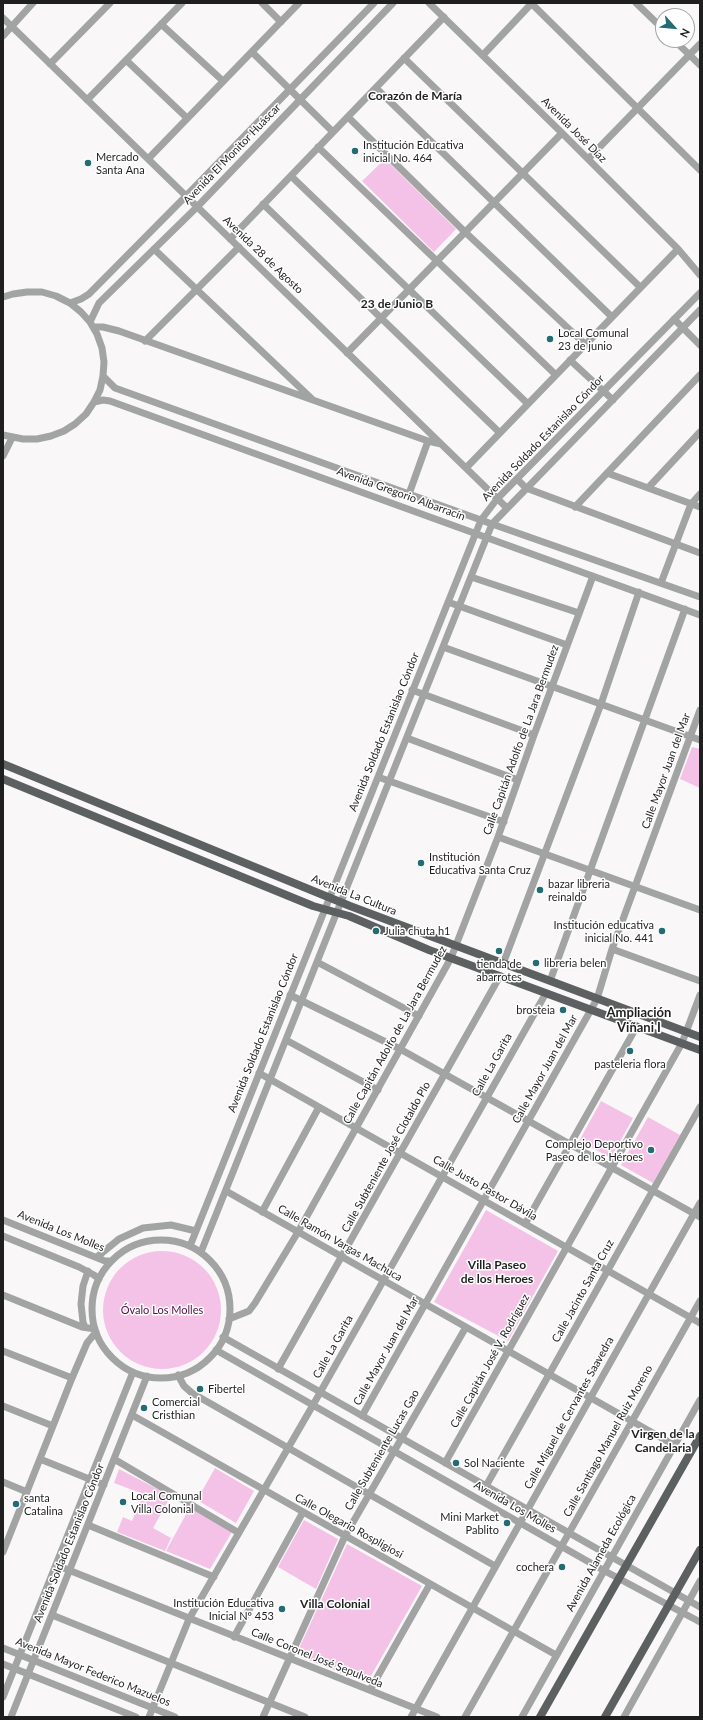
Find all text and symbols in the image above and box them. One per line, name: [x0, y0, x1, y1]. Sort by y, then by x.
north arrow: [655, 8, 695, 48]
text: N: [678, 26, 693, 40]
district label: Corazón de María: [368, 89, 462, 103]
street label: Avenida José Díaz: [539, 95, 609, 165]
street label: Avenida El Monitor Huáscar: [180, 101, 284, 207]
place label: Institución Educativa inicial No. 464: [363, 138, 464, 164]
marker: Institución Educativa inicial No. 464: [350, 146, 360, 156]
place label: Mercado Santa Ana: [96, 150, 145, 176]
marker: Mercado Santa Ana: [83, 158, 93, 168]
street label: Avenida 28 de Agosto: [220, 213, 306, 297]
district label: 23 de Junio B: [361, 297, 433, 311]
place label: Local Comunal 23 de junio: [558, 326, 628, 352]
marker: Local Comunal 23 de junio: [545, 334, 555, 344]
street label: Avenida Soldado Estanislao Cóndor: [479, 372, 607, 504]
street label: Avenida Gregorio Albarracín: [335, 465, 467, 523]
street label: Calle Capitán Adolfo de La Jara Bermudez: [480, 643, 562, 837]
street label: Avenida Soldado Estanislao Cóndor: [346, 651, 422, 813]
street label: Calle Mayor Juan del Mar: [639, 711, 693, 831]
place label: Institución Educativa Santa Cruz: [429, 850, 531, 876]
marker: Institución Educativa Santa Cruz: [416, 858, 426, 868]
street label: Avenida La Cultura: [309, 872, 399, 918]
place label: bazar libreria reinaldo: [548, 877, 610, 903]
marker: bazar libreria reinaldo: [535, 885, 545, 895]
place label: Institución educativa inicial No. 441: [554, 918, 654, 944]
place label: Julia chuta h1: [384, 924, 450, 938]
marker: Julia chuta h1: [371, 926, 381, 936]
marker: Institución educativa inicial No. 441: [657, 926, 667, 936]
street label: Calle Capitán Adolfo de La Jara Bermudez: [340, 944, 450, 1126]
marker: tienda de abarrotes: [494, 946, 504, 956]
street label: Avenida Soldado Estanislao Cóndor: [225, 952, 301, 1114]
place label: libreria belen: [544, 956, 606, 970]
place label: tienda de abarrotes: [476, 957, 522, 983]
marker: libreria belen: [531, 958, 541, 968]
place label: brosteia: [516, 1003, 555, 1017]
marker: brosteia: [558, 1005, 568, 1015]
district label: Ampliación Viñani I: [607, 1005, 671, 1036]
street label: Calle Mayor Juan del Mar: [510, 1012, 580, 1126]
street label: Calle La Garita: [469, 1031, 515, 1099]
marker: pasteleria flora: [625, 1046, 635, 1056]
place label: pasteleria flora: [594, 1057, 666, 1071]
street label: Calle Subteniente José Clotaldo Plo: [339, 1079, 433, 1235]
place label: Complejo Deportivo Paseo de los Héroes: [545, 1137, 643, 1163]
marker: Complejo Deportivo Paseo de los Héroes: [646, 1145, 656, 1155]
street label: Calle Justo Pastor Dávila: [430, 1153, 540, 1223]
street label: Calle Ramón Vargas Machuca: [275, 1202, 405, 1284]
street label: Avenida Los Molles: [16, 1208, 106, 1254]
street label: Calle Jacinto Santa Cruz: [549, 1237, 617, 1345]
district label: Villa Paseo de los Heroes: [461, 1258, 533, 1286]
street label: Calle Capitán José V. Rodríguez: [448, 1292, 532, 1430]
street label: Calle Mayor Juan del Mar: [351, 1294, 421, 1408]
park label: Óvalo Los Molles: [121, 1303, 203, 1317]
street label: Calle La Garita: [310, 1313, 356, 1381]
street label: Calle Miguel de Cervantes Saavedra: [521, 1334, 617, 1492]
street label: Calle Santiago Manuel Ruiz Moreno: [561, 1363, 655, 1519]
place label: Fibertel: [208, 1382, 245, 1396]
marker: Fibertel: [195, 1384, 205, 1394]
street label: Calle Subteniente Lucas Gao: [342, 1387, 422, 1513]
place label: Comercial Cristhian: [152, 1395, 200, 1421]
marker: Comercial Cristhian: [139, 1403, 149, 1413]
district label: Virgen de la Candelaria: [631, 1427, 695, 1455]
place label: Sol Naciente: [464, 1456, 525, 1470]
marker: Sol Naciente: [451, 1458, 461, 1468]
street label: Avenida Soldado Estanislao Cóndor: [31, 1462, 107, 1624]
street label: Avenida Los Molles: [472, 1478, 558, 1536]
place label: Local Comunal Villa Colonial: [131, 1489, 201, 1515]
place label: santa Catalina: [24, 1491, 63, 1517]
street label: Calle Olegario Rospligiosi: [293, 1491, 405, 1561]
street label: Avenida Alameda Ecológica: [563, 1492, 639, 1614]
marker: Local Comunal Villa Colonial: [118, 1497, 128, 1507]
marker: santa Catalina: [11, 1499, 21, 1509]
place label: Mini Market Pablito: [440, 1510, 499, 1536]
marker: Mini Market Pablito: [502, 1518, 512, 1528]
place label: cochera: [516, 1560, 554, 1574]
marker: cochera: [557, 1562, 567, 1572]
place label: Institución Educativa Inicial Nº 453: [173, 1596, 274, 1622]
district label: Villa Colonial: [300, 1597, 370, 1611]
marker: Institución Educativa Inicial Nº 453: [277, 1604, 287, 1614]
street label: Calle Coronel José Sepulveda: [249, 1625, 385, 1691]
street label: Avenida Mayor Federico Mazuelos: [14, 1635, 172, 1709]

